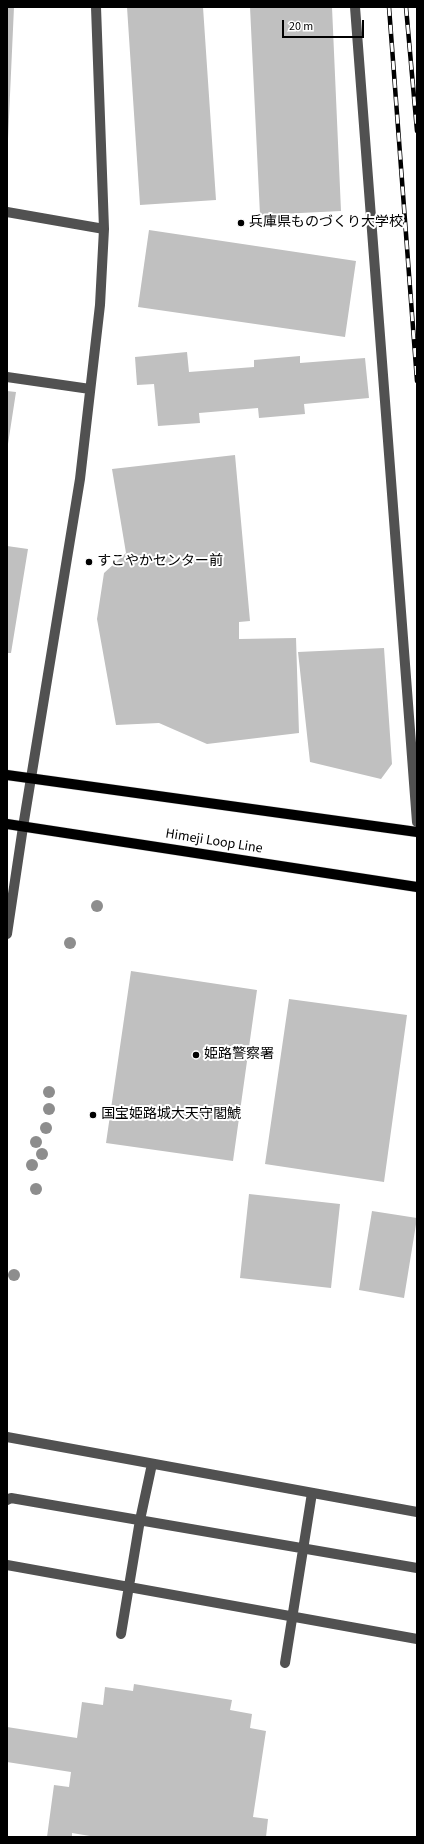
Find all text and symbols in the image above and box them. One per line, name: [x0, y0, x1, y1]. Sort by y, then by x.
scale bar: [284, 12, 366, 38]
text: 20 m: [289, 18, 313, 35]
place label: 兵庫県ものづくり大学校: [249, 215, 403, 231]
marker: 兵庫県ものづくり大学校: [236, 218, 246, 228]
place label: すこやかセンター前: [97, 554, 223, 570]
marker: すこやかセンター前: [84, 557, 94, 567]
street label: Himeji Loop Line: [164, 826, 264, 858]
place label: 姫路警察署: [204, 1047, 274, 1063]
marker: 姫路警察署: [191, 1050, 201, 1060]
place label: 国宝姫路城大天守閣鯱: [101, 1107, 241, 1123]
marker: 国宝姫路城大天守閣鯱: [88, 1110, 98, 1120]

